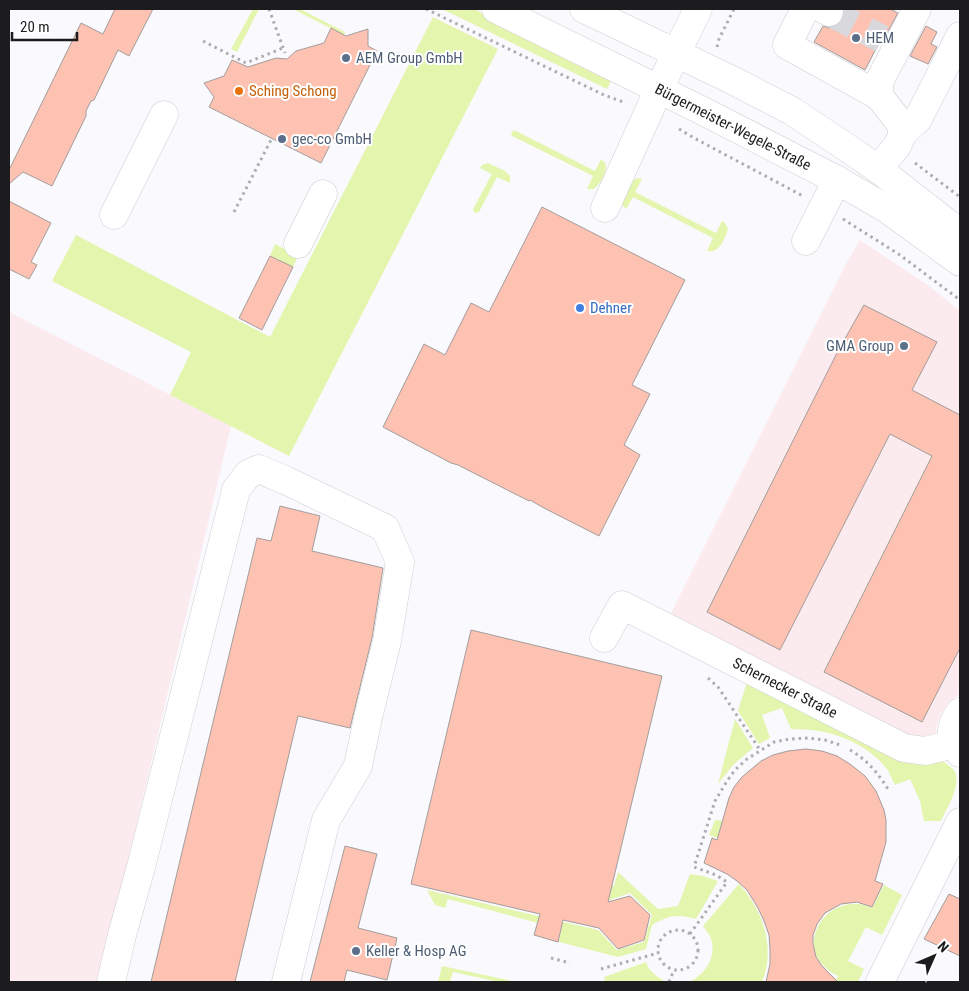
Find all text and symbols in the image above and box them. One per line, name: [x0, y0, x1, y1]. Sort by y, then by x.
scale bar: [12, 10, 78, 42]
text: 20 m: [20, 18, 50, 36]
place label: HEM: [866, 29, 894, 47]
marker: HEM: [850, 32, 862, 44]
place label: AEM Group GmbH: [356, 49, 463, 67]
marker: AEM Group GmbH: [340, 52, 352, 64]
street label: Bürgermeister-Wegele-Straße: [652, 80, 814, 174]
place label: Sching Schong: [249, 82, 337, 100]
marker: Sching Schong: [233, 85, 245, 97]
place label: gec-co GmbH: [292, 130, 372, 148]
marker: gec-co GmbH: [276, 133, 288, 145]
place label: Dehner: [590, 299, 632, 317]
marker: Dehner: [574, 302, 586, 314]
place label: GMA Group: [826, 337, 894, 355]
marker: GMA Group: [898, 340, 910, 352]
street label: Schernecker Straße: [730, 654, 840, 722]
north arrow: [909, 931, 959, 981]
text: N: [935, 938, 952, 955]
place label: Keller & Hosp AG: [366, 942, 467, 960]
marker: Keller & Hosp AG: [350, 945, 362, 957]

